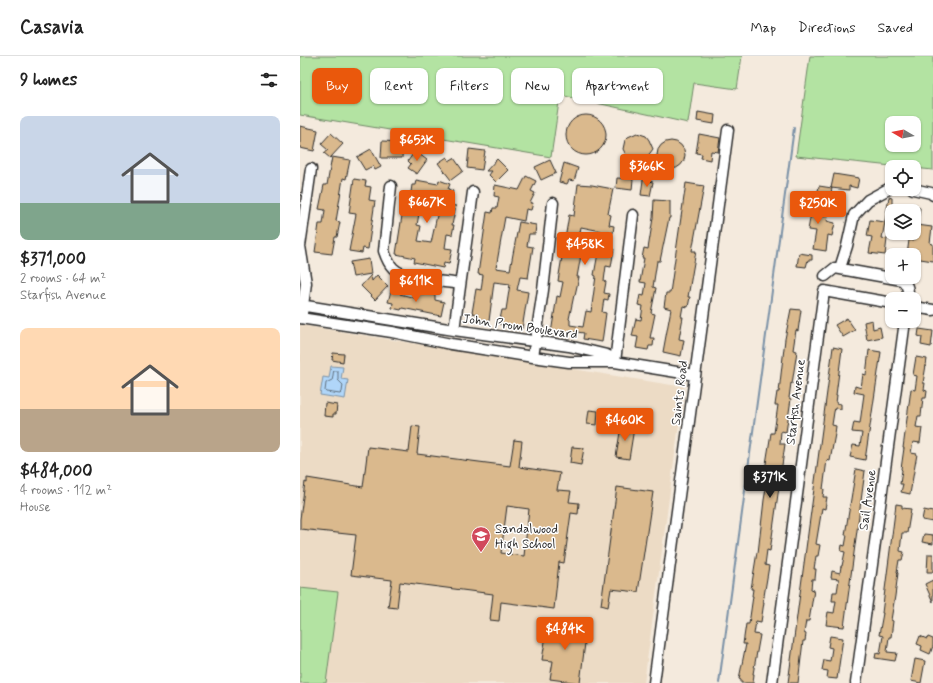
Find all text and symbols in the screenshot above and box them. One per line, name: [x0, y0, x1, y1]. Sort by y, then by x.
text: Casavia: [20, 15, 84, 40]
text: Map: [750, 19, 776, 37]
text: Directions: [798, 19, 856, 37]
text: Saved: [878, 19, 913, 37]
chip: Buy: [312, 68, 362, 104]
chip: Rent: [370, 68, 428, 104]
chip: Filters: [436, 68, 503, 104]
chip: New: [511, 68, 564, 104]
chip: Apartment: [572, 68, 663, 104]
text: 9 homes: [20, 69, 77, 91]
icon: filters: [258, 69, 280, 91]
north arrow: [885, 116, 921, 152]
map controls: [885, 116, 921, 328]
pin: $653K: [389, 128, 445, 162]
text: $653K: [399, 132, 435, 149]
icon: home: [114, 142, 186, 214]
pin: $366K: [619, 154, 675, 188]
text: $366K: [629, 158, 665, 175]
button: locate: [885, 160, 921, 196]
pin: $667K: [399, 190, 455, 224]
pin: $250K: [790, 191, 846, 225]
text: $667K: [408, 194, 446, 211]
text: $250K: [799, 195, 837, 212]
button: layers: [885, 204, 921, 240]
pin: $458K: [557, 232, 613, 266]
text: $458K: [566, 236, 604, 253]
text: $371,000: [20, 248, 86, 270]
button: +: [885, 248, 921, 284]
pin: $611K: [388, 269, 444, 303]
text: 2 rooms · 64 m²: [20, 270, 106, 287]
text: $611K: [399, 273, 433, 290]
text: Starfish Avenue: [20, 287, 106, 304]
button: −: [885, 292, 921, 328]
street label: John Prom Boulevard: [461, 311, 579, 343]
icon: home: [114, 354, 186, 426]
street label: Starfish Avenue: [782, 358, 810, 446]
street label: Saints Road: [668, 360, 692, 426]
pin: $460K: [597, 408, 653, 442]
text: $460K: [605, 412, 645, 429]
text: $484,000: [20, 460, 92, 482]
pin: $371K: [742, 465, 798, 499]
text: $371K: [753, 469, 787, 486]
street label: Sail Avenue: [855, 469, 881, 531]
text: 4 rooms · 112 m²: [20, 482, 112, 499]
text: House: [20, 499, 51, 516]
place label: Sandalwood High School: [495, 521, 558, 555]
school or university icon: Sandalwood High School: [470, 525, 492, 553]
pin: $484K: [537, 617, 593, 651]
text: $484K: [545, 621, 585, 638]

